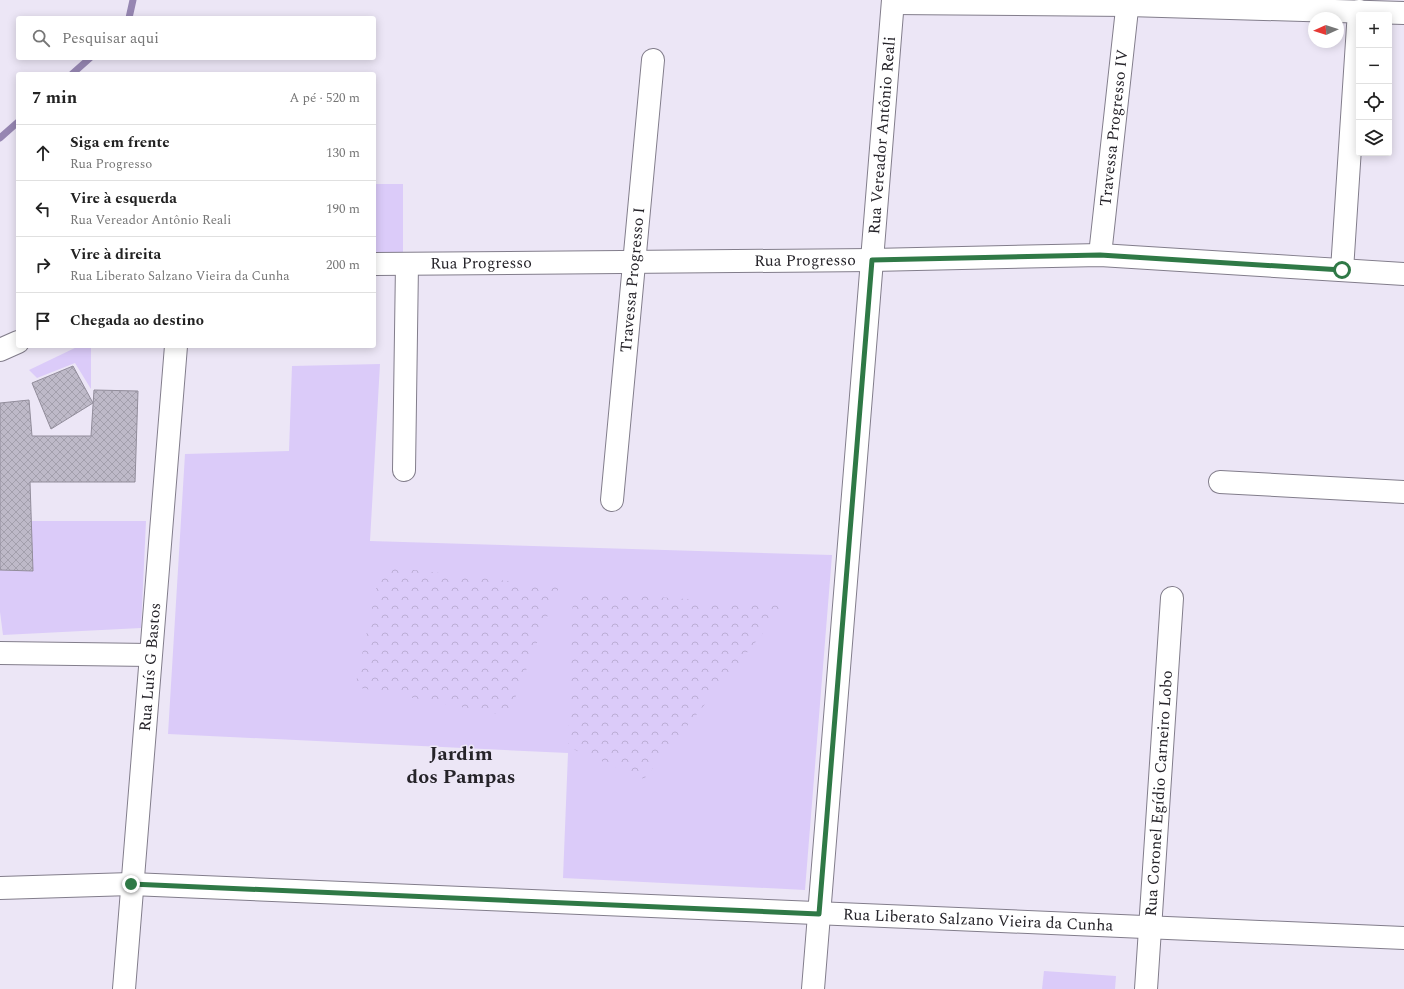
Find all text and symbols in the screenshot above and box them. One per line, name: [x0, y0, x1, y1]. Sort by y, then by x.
north arrow: [1308, 12, 1344, 48]
map controls: [1356, 12, 1392, 156]
button: +: [1356, 12, 1392, 48]
search box: [16, 16, 376, 60]
icon: search: [30, 27, 52, 49]
text: Pesquisar aqui: [62, 27, 159, 50]
street label: Rua Vereador Antônio Reali: [862, 35, 902, 235]
street label: Travessa Progresso IV: [1093, 48, 1135, 208]
button: −: [1356, 48, 1392, 84]
button: locate: [1356, 84, 1392, 120]
text: 7 min: [32, 85, 77, 111]
text: A pé · 520 m: [290, 88, 360, 108]
button: layers: [1356, 120, 1392, 156]
text: Siga em frente: [70, 131, 170, 154]
icon: ahead: [32, 142, 54, 164]
text: 130 m: [326, 143, 360, 163]
text: Rua Progresso: [70, 154, 152, 174]
text: Vire à esquerda: [70, 187, 177, 210]
icon: left: [32, 198, 54, 220]
text: 190 m: [326, 199, 360, 219]
street label: Travessa Progresso I: [614, 206, 651, 354]
text: Rua Vereador Antônio Reali: [70, 210, 231, 230]
text: Vire à direita: [70, 243, 161, 266]
street label: Rua Progresso: [754, 248, 856, 273]
street label: Rua Progresso: [430, 251, 532, 276]
icon: right: [32, 254, 54, 276]
text: 200 m: [326, 255, 360, 275]
route start: [1333, 261, 1351, 279]
text: Rua Liberato Salzano Vieira da Cunha: [70, 266, 290, 286]
text: Chegada ao destino: [70, 309, 204, 332]
icon: arrive: [32, 310, 54, 332]
street label: Rua Luís G Bastos: [133, 602, 167, 732]
street label: Rua Coronel Egídio Carneiro Lobo: [1139, 670, 1179, 917]
district label: Jardim dos Pampas: [407, 739, 515, 792]
route end: [122, 875, 140, 893]
street label: Rua Liberato Salzano Vieira da Cunha: [842, 902, 1114, 938]

